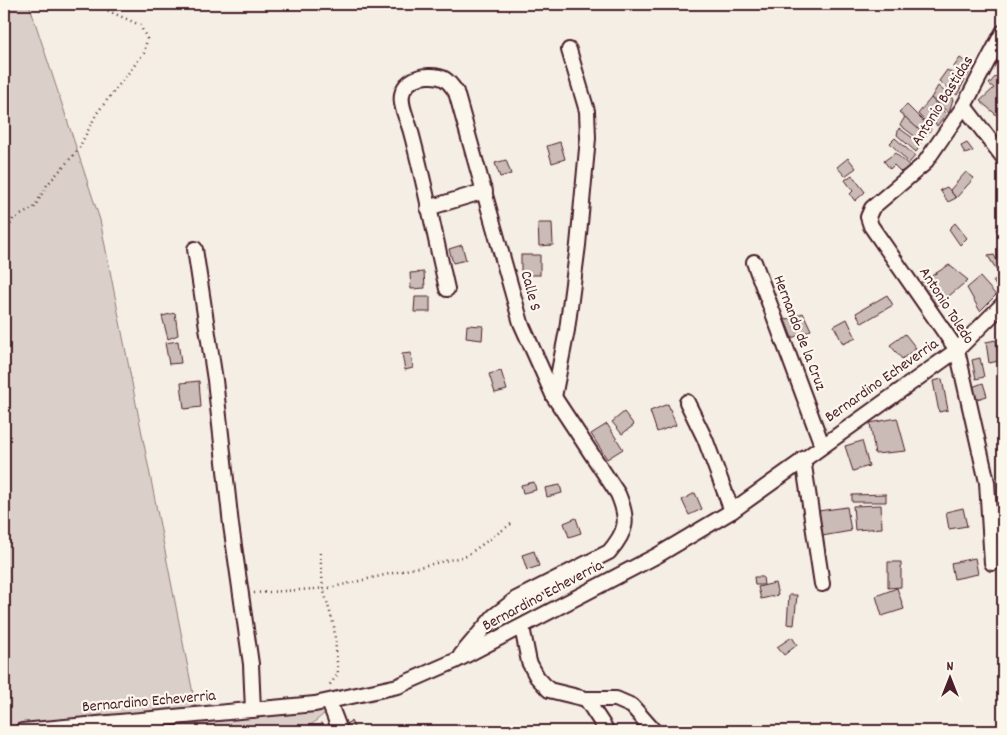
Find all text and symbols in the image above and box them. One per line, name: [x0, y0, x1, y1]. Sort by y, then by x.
street label: Antonio Bastidas: [906, 51, 980, 151]
street label: Antonio Toledo: [912, 263, 980, 349]
street label: Calle S: [514, 268, 546, 314]
street label: Hernando de la Cruz: [766, 272, 832, 394]
street label: Bernardino Echeverria: [820, 333, 944, 429]
street label: Bernardino Echeverria: [478, 554, 608, 638]
north arrow: [924, 652, 974, 702]
text: N: [947, 657, 954, 677]
street label: Bernardino Echeverria: [81, 685, 217, 719]

